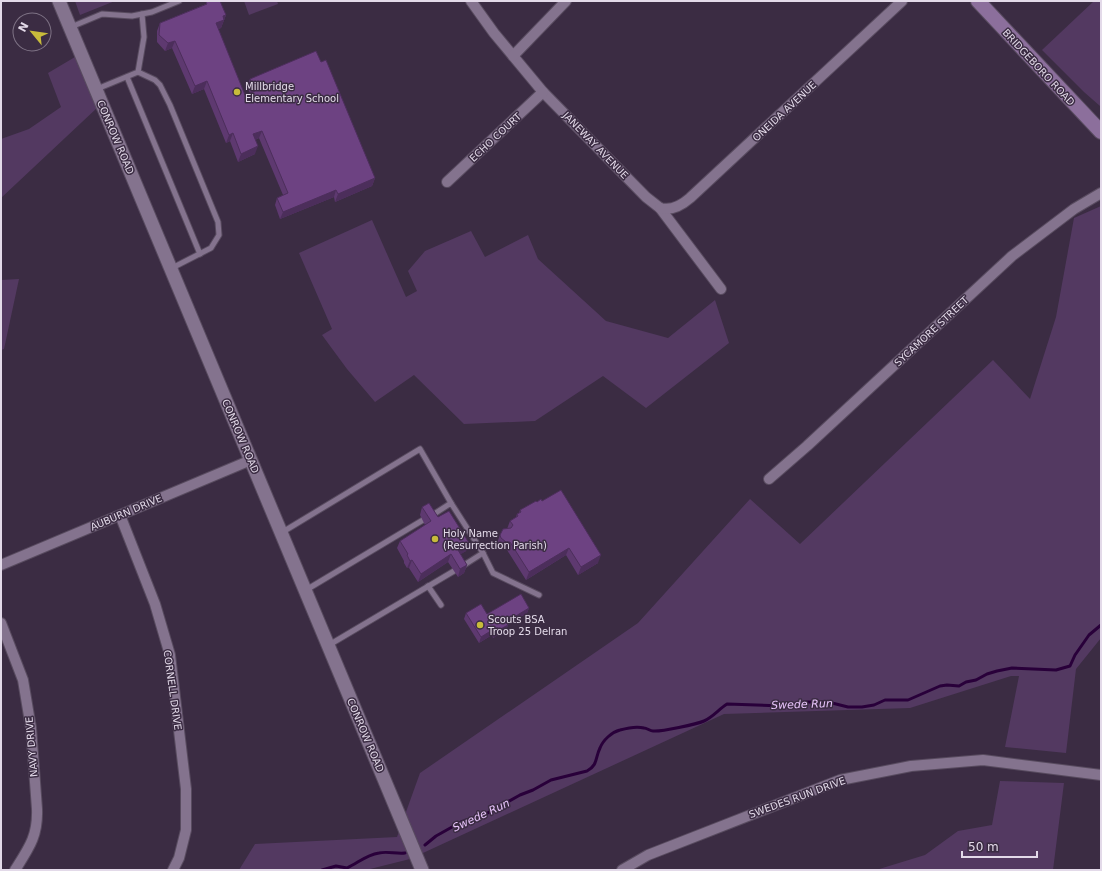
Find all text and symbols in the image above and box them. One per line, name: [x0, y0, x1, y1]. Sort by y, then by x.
north arrow: [12, 12, 52, 52]
text: N: [16, 20, 32, 35]
street label: BRIDGEBORO ROAD: [1000, 27, 1077, 108]
street label: ONEIDA AVENUE: [750, 79, 818, 144]
place label: Millbridge Elementary School: [245, 81, 339, 104]
marker: Millbridge Elementary School: [232, 87, 242, 97]
street label: CONROW ROAD: [95, 98, 136, 176]
street label: JANEWAY AVENUE: [560, 109, 630, 181]
street label: ECHO COURT: [467, 110, 524, 164]
street label: SYCAMORE STREET: [892, 294, 971, 368]
street label: CONROW ROAD: [220, 397, 261, 475]
street label: AUBURN DRIVE: [89, 492, 164, 533]
place label: Holy Name (Resurrection Parish): [443, 528, 547, 551]
marker: Holy Name (Resurrection Parish): [430, 534, 440, 544]
place label: Scouts BSA Troop 25 Delran: [487, 614, 567, 637]
marker: Scouts BSA Troop 25 Delran: [475, 620, 485, 630]
street label: CORNELL DRIVE: [161, 649, 184, 731]
street label: CONROW ROAD: [345, 696, 386, 774]
water label: Swede Run: [771, 697, 833, 712]
street label: NAVY DRIVE: [23, 716, 40, 778]
street label: SWEDES RUN DRIVE: [747, 775, 847, 820]
water label: Swede Run: [451, 797, 512, 834]
scale bar: [962, 833, 1037, 859]
text: 50 m: [968, 840, 999, 854]

